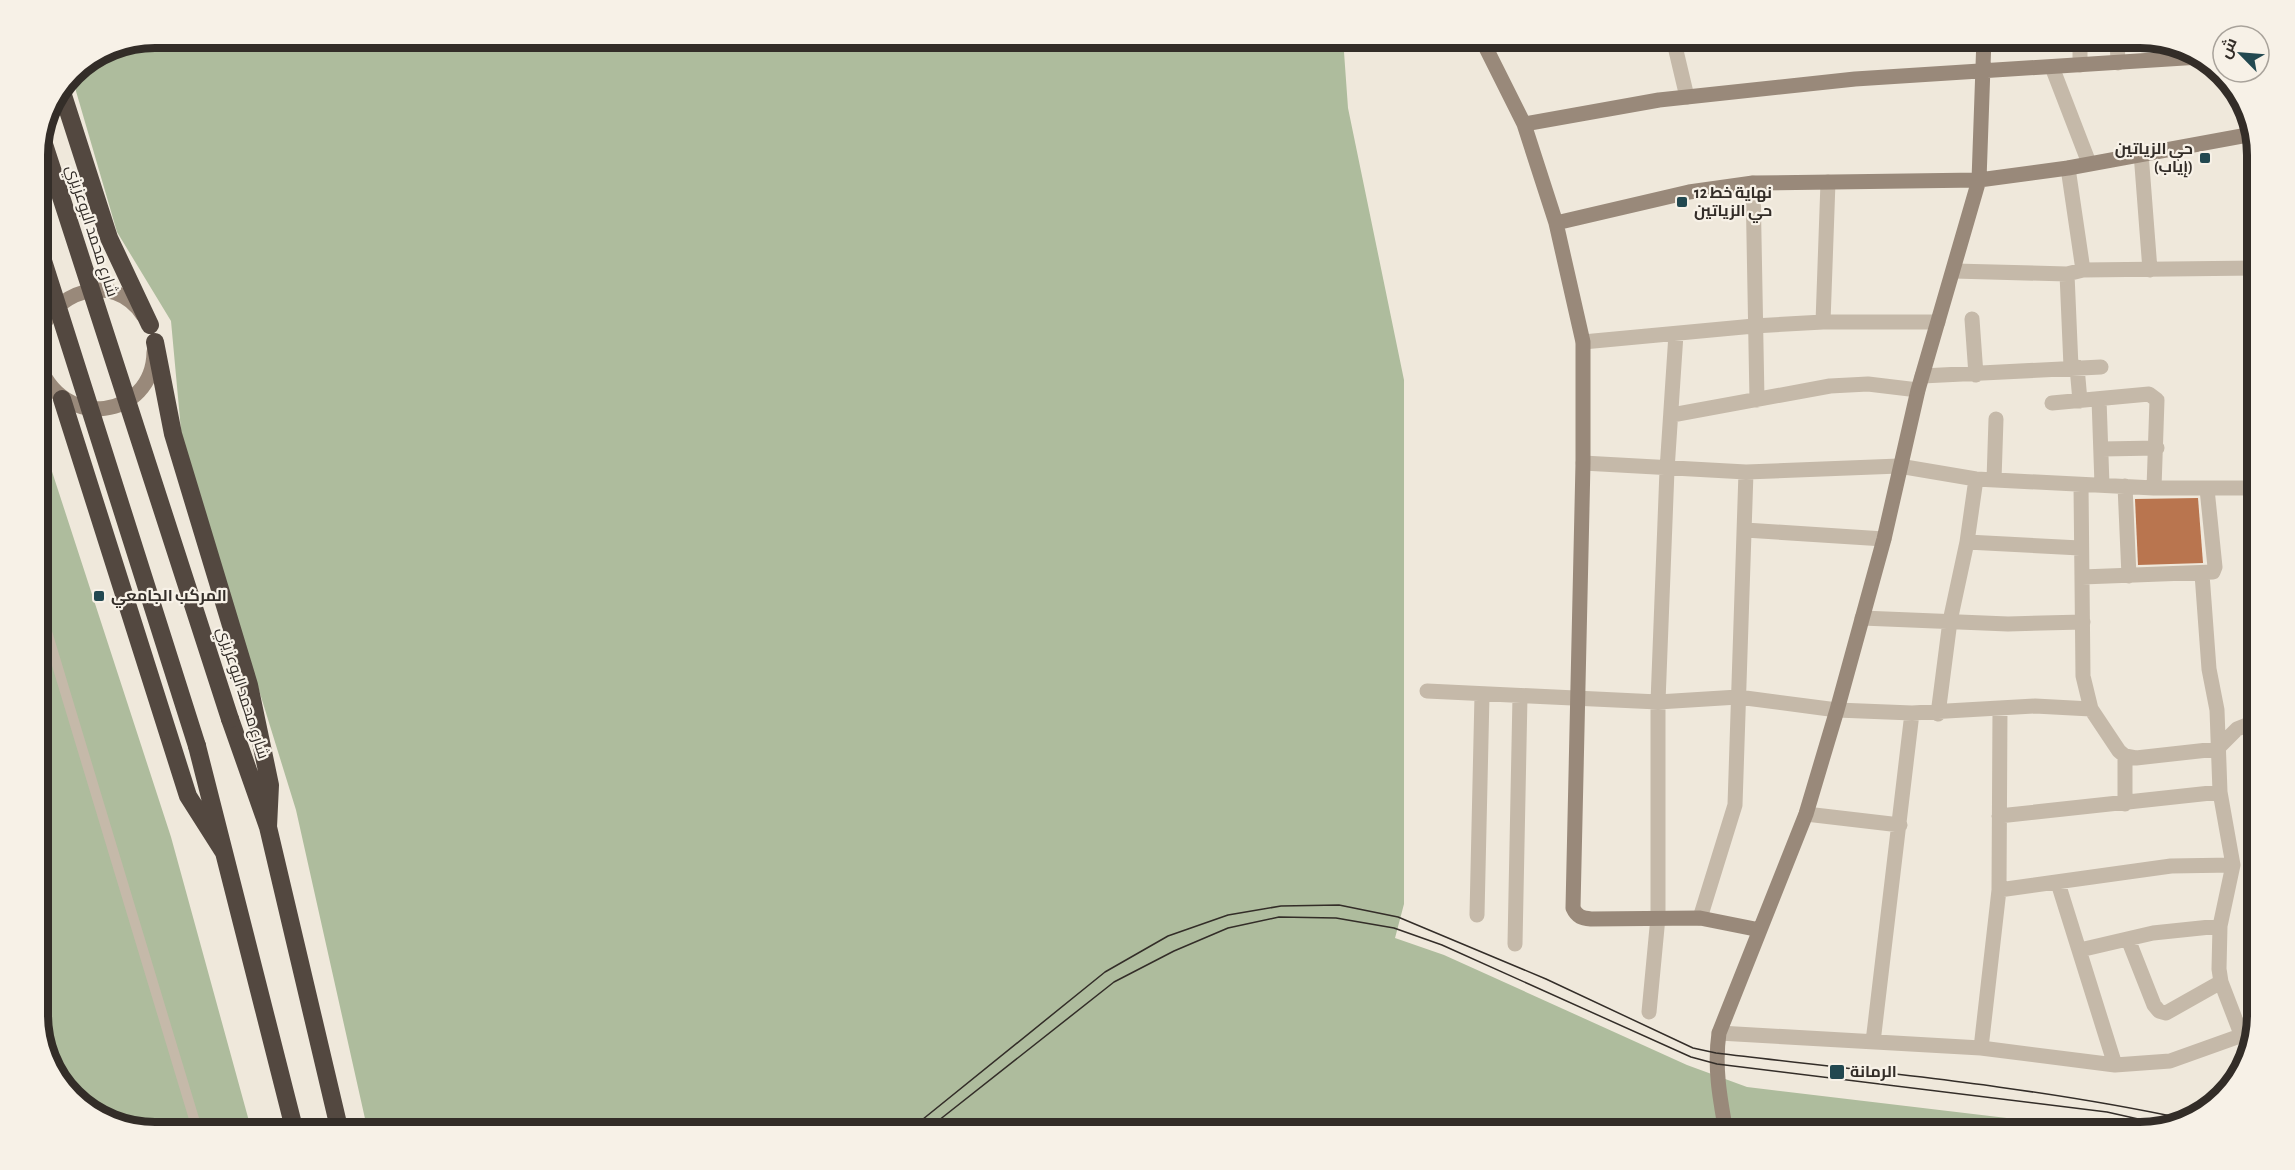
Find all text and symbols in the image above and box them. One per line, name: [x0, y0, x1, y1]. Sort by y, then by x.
north arrow: [2211, 24, 2271, 84]
text: ش: [2216, 35, 2241, 61]
place label: حي الزياتين (إياب): [2115, 141, 2193, 178]
marker: حي الزياتين (إياب): [2198, 151, 2212, 165]
street label: شارع محمد البوعزيزي: [58, 163, 122, 300]
place label: نهاية خط 12 حي الزياتين: [1694, 185, 1772, 223]
marker: نهاية خط 12 حي الزياتين: [1675, 195, 1689, 209]
place label: المركب الجامعي: [111, 588, 227, 608]
marker: المركب الجامعي: [92, 589, 106, 603]
street label: شارع محمد البوعزيزي: [209, 625, 273, 762]
marker: الرمانة: [1828, 1063, 1846, 1081]
place label: الرمانة: [1850, 1064, 1897, 1081]

